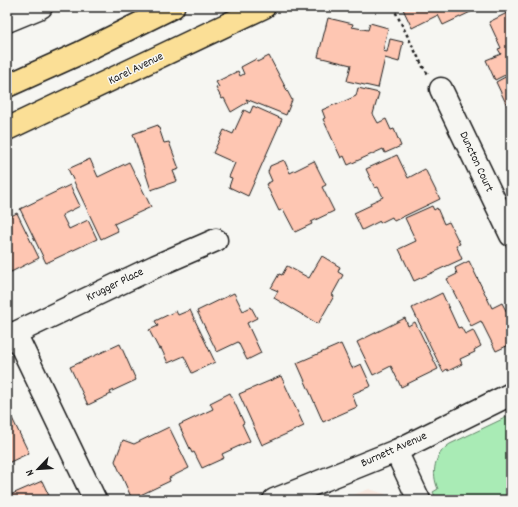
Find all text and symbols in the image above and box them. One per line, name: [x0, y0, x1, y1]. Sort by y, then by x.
street label: Karel Avenue: [106, 48, 166, 90]
street label: Duncton Court: [455, 129, 498, 196]
street label: Krugger Place: [83, 264, 147, 306]
street label: Burnett Avenue: [358, 428, 430, 472]
north arrow: [18, 449, 58, 489]
text: N: [22, 466, 39, 478]

